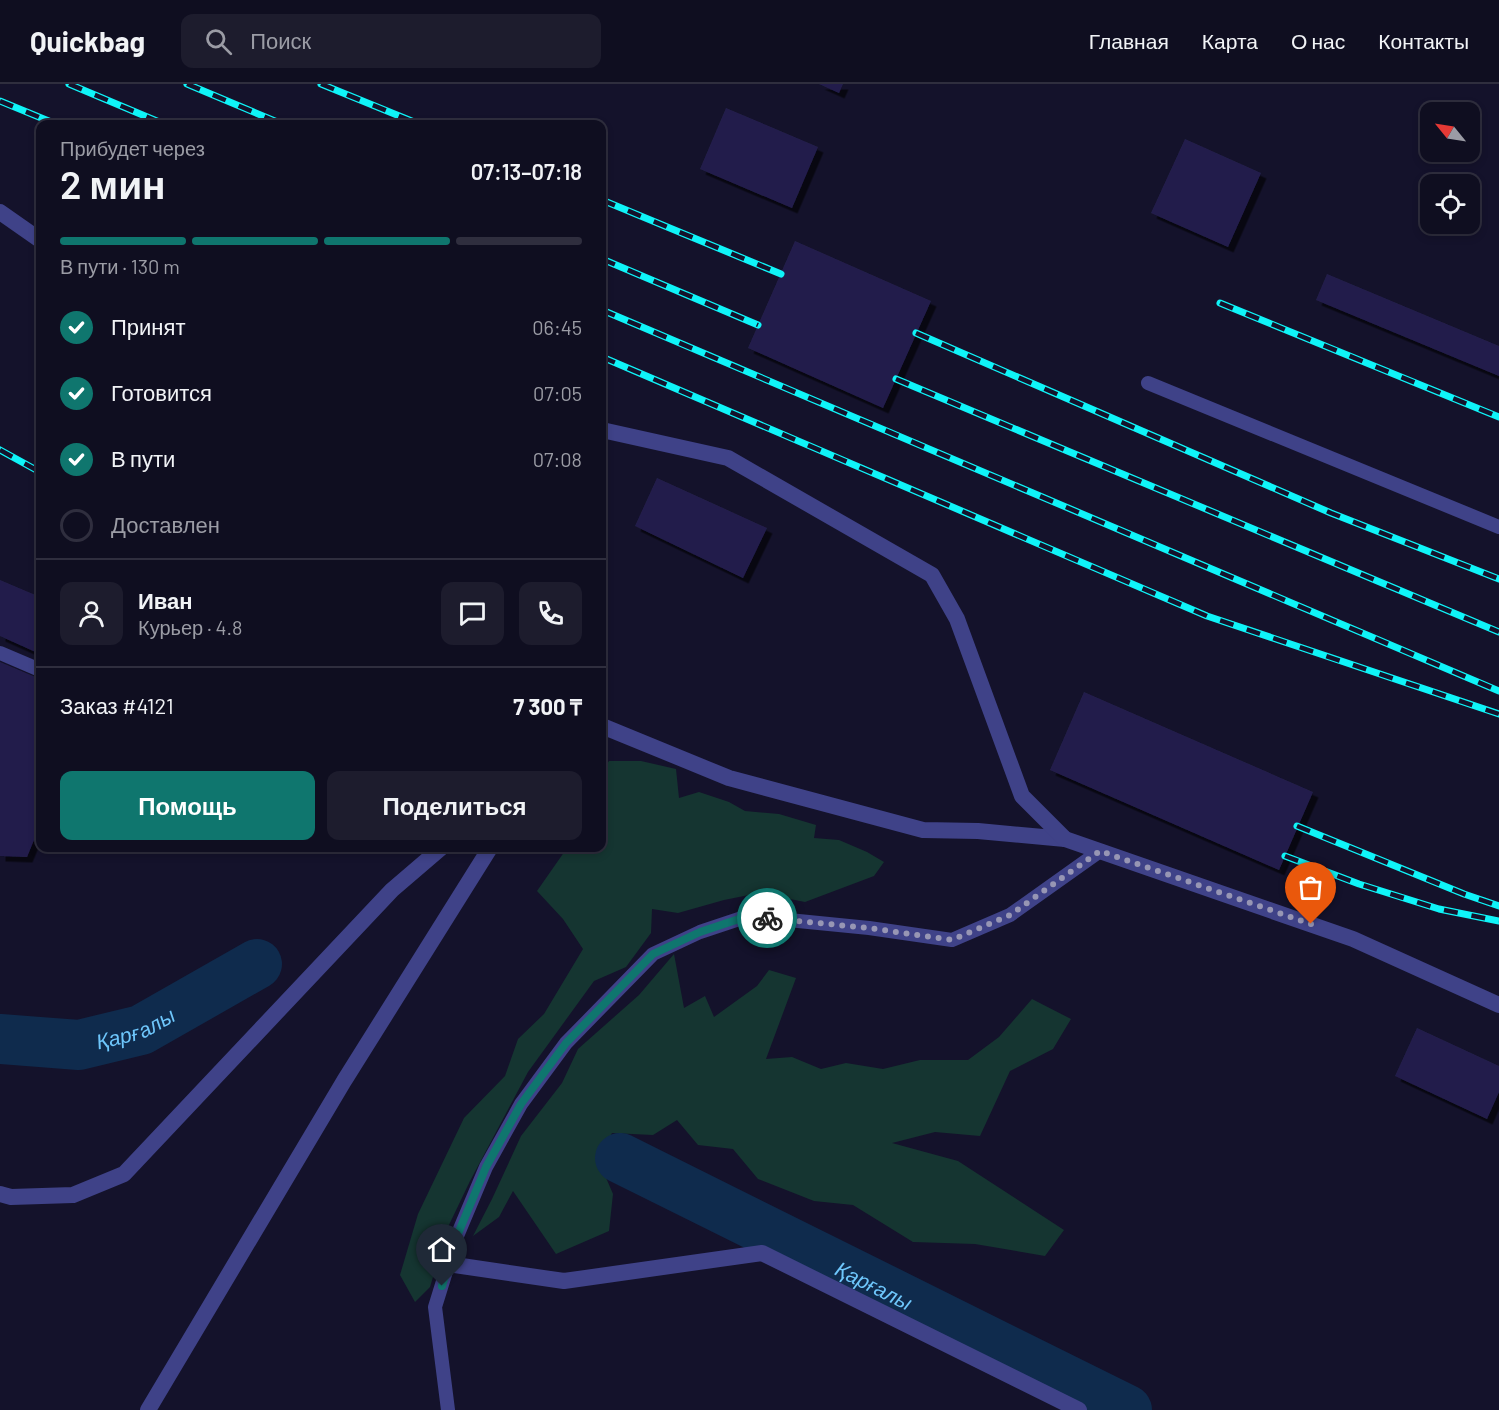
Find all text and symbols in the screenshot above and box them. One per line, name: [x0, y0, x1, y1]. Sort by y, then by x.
search box: [181, 14, 601, 68]
text: Quickbag: [30, 24, 145, 58]
icon: search: [202, 25, 235, 58]
text: Поиск: [250, 27, 311, 53]
text: Главная: [1089, 28, 1169, 53]
text: Карта: [1202, 28, 1258, 53]
text: О нас: [1291, 28, 1345, 53]
text: Контакты: [1378, 28, 1469, 53]
north arrow: [1420, 102, 1480, 162]
map controls: [1420, 102, 1480, 234]
text: Прибудет через: [60, 136, 205, 160]
text: 07:13–07:18: [471, 158, 582, 184]
text: 2 мин: [60, 160, 166, 207]
button: locate: [1420, 174, 1480, 234]
text: В пути · 130 m: [60, 254, 180, 278]
icon: check: [60, 311, 93, 344]
text: Принят: [111, 313, 185, 339]
text: 06:45: [532, 315, 582, 339]
icon: check: [60, 377, 93, 410]
text: Готовится: [111, 379, 212, 405]
text: 07:05: [533, 381, 582, 405]
icon: check: [60, 443, 93, 476]
text: В пути: [111, 445, 175, 471]
text: 07:08: [533, 447, 582, 471]
text: Доставлен: [111, 511, 220, 537]
button: person: [60, 582, 123, 645]
button: chat: [441, 582, 504, 645]
button: phone: [519, 582, 582, 645]
text: Иван: [138, 587, 193, 613]
text: Курьер · 4.8: [138, 615, 242, 639]
text: Заказ #4121: [60, 692, 174, 718]
text: 7 300 ₸: [513, 693, 582, 719]
button: Помощь: [60, 771, 315, 840]
button: Поделиться: [327, 771, 582, 840]
pin: [1285, 862, 1336, 924]
icon: bag: [1294, 871, 1327, 904]
courier: [737, 888, 797, 948]
icon: bike: [751, 902, 784, 935]
water label: Қарғалы: [93, 1001, 179, 1053]
pin: [416, 1224, 467, 1286]
icon: home: [425, 1233, 458, 1266]
water label: Қарғалы: [832, 1255, 917, 1314]

